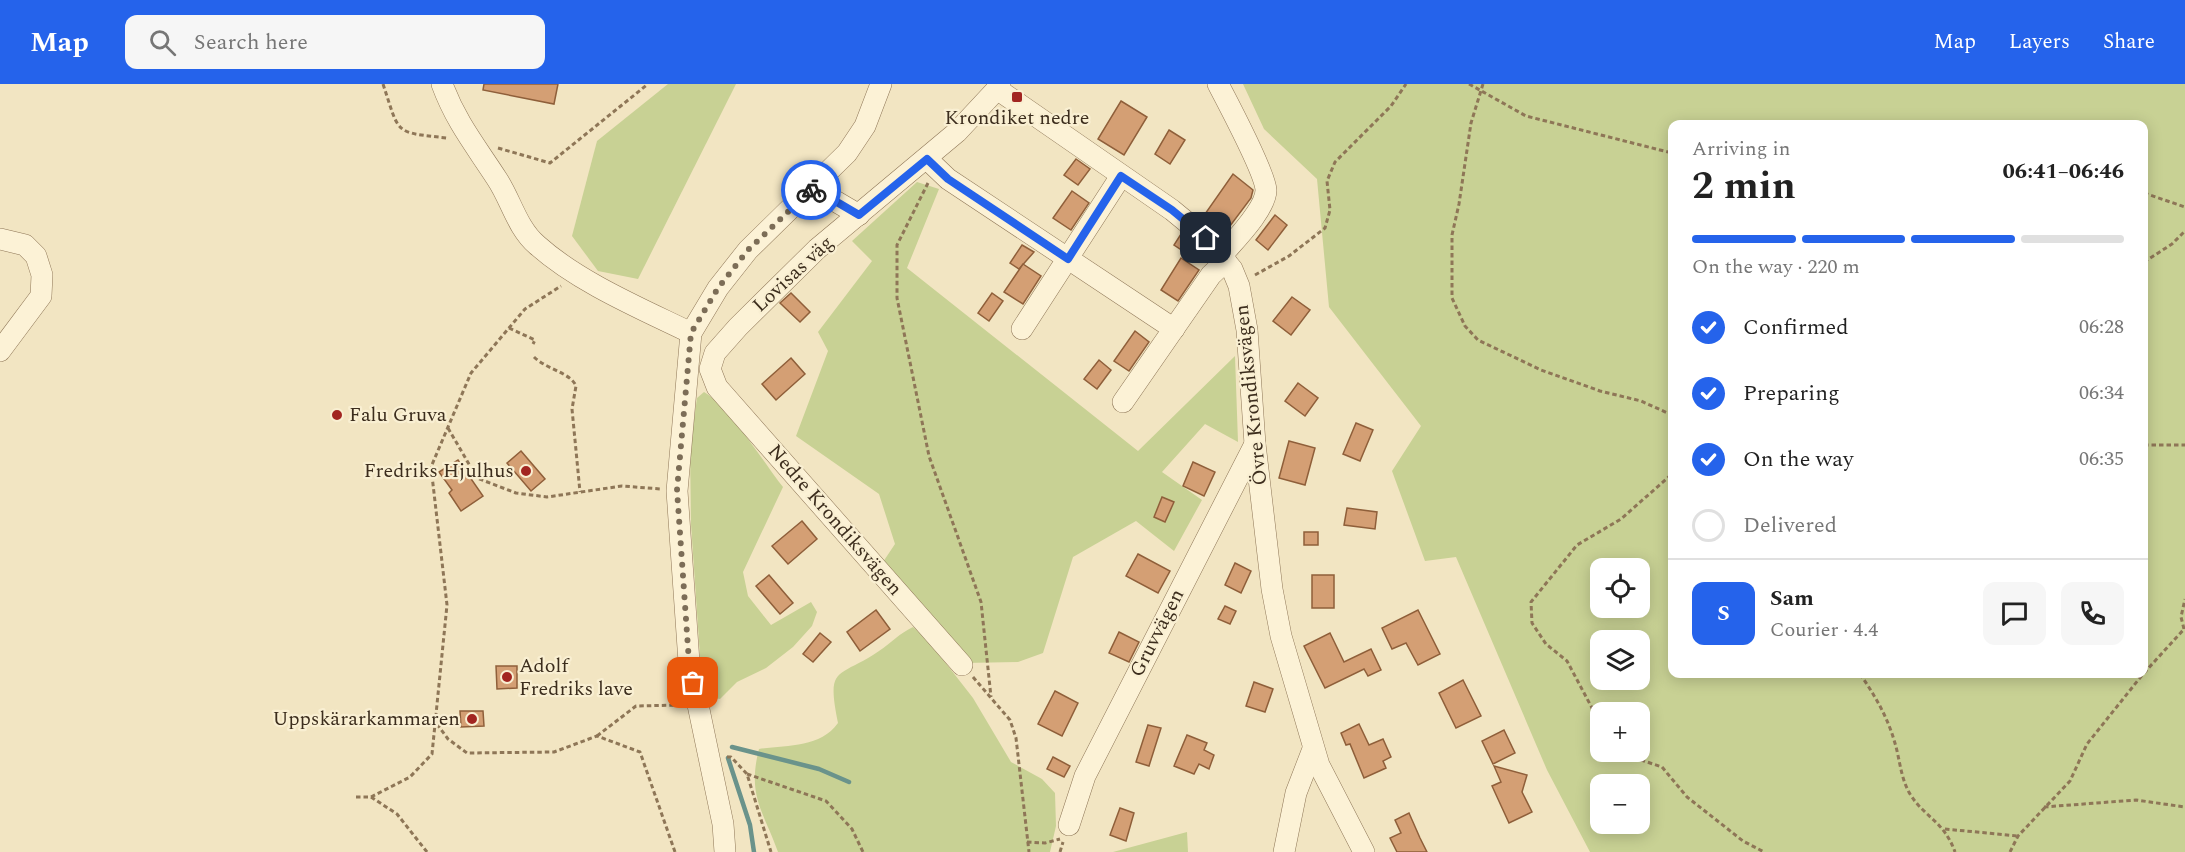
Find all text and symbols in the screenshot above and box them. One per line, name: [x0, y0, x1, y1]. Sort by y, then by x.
search box: [125, 15, 545, 69]
text: Map: [30, 21, 89, 64]
icon: search: [146, 26, 179, 59]
text: Search here: [194, 26, 308, 59]
text: Map: [1934, 26, 1976, 58]
text: Layers: [2009, 26, 2070, 58]
text: Share: [2103, 26, 2155, 58]
marker: Krondiket nedre: [1010, 90, 1024, 104]
place label: Krondiket nedre: [945, 103, 1089, 133]
text: Arriving in: [1692, 134, 1790, 164]
text: 06:41–06:46: [2002, 155, 2124, 188]
text: 2 min: [1692, 157, 1796, 216]
courier: [781, 160, 841, 220]
icon: bike: [795, 174, 828, 207]
pin: [1180, 212, 1231, 263]
icon: home: [1189, 221, 1222, 254]
street label: Lovisas väg: [746, 228, 840, 320]
text: On the way · 220 m: [1692, 252, 1860, 282]
street label: Övre Krondiksvägen: [1227, 303, 1275, 487]
icon: check: [1692, 311, 1725, 344]
text: Confirmed: [1743, 311, 1849, 344]
text: 06:28: [2079, 312, 2124, 342]
icon: check: [1692, 377, 1725, 410]
text: Preparing: [1743, 377, 1840, 410]
text: 06:34: [2079, 378, 2124, 408]
place label: Falu Gruva: [349, 400, 447, 430]
marker: Falu Gruva: [330, 408, 344, 422]
street label: Nedre Krondiksvägen: [761, 438, 909, 602]
icon: check: [1692, 443, 1725, 476]
text: On the way: [1743, 443, 1854, 476]
text: 06:35: [2079, 444, 2124, 474]
place label: Fredriks Hjulhus: [364, 456, 514, 486]
marker: Fredriks Hjulhus: [519, 464, 533, 478]
text: Delivered: [1743, 509, 1837, 542]
map controls: [1590, 558, 1650, 834]
button: locate: [1590, 558, 1650, 618]
text: Sam: [1770, 582, 1814, 615]
button: chat: [1983, 582, 2046, 645]
button: phone: [2061, 582, 2124, 645]
street label: Gruvvägen: [1122, 584, 1192, 682]
text: S: [1717, 597, 1730, 630]
text: Courier · 4.4: [1770, 615, 1878, 645]
button: layers: [1590, 630, 1650, 690]
place label: Adolf Fredriks lave: [519, 651, 633, 704]
pin: [667, 657, 718, 708]
icon: bag: [676, 666, 709, 699]
marker: Adolf Fredriks lave: [500, 670, 514, 684]
button: +: [1590, 702, 1650, 762]
place label: Uppskärarkammaren: [272, 704, 460, 734]
marker: Uppskärarkammaren: [465, 712, 479, 726]
button: −: [1590, 774, 1650, 834]

